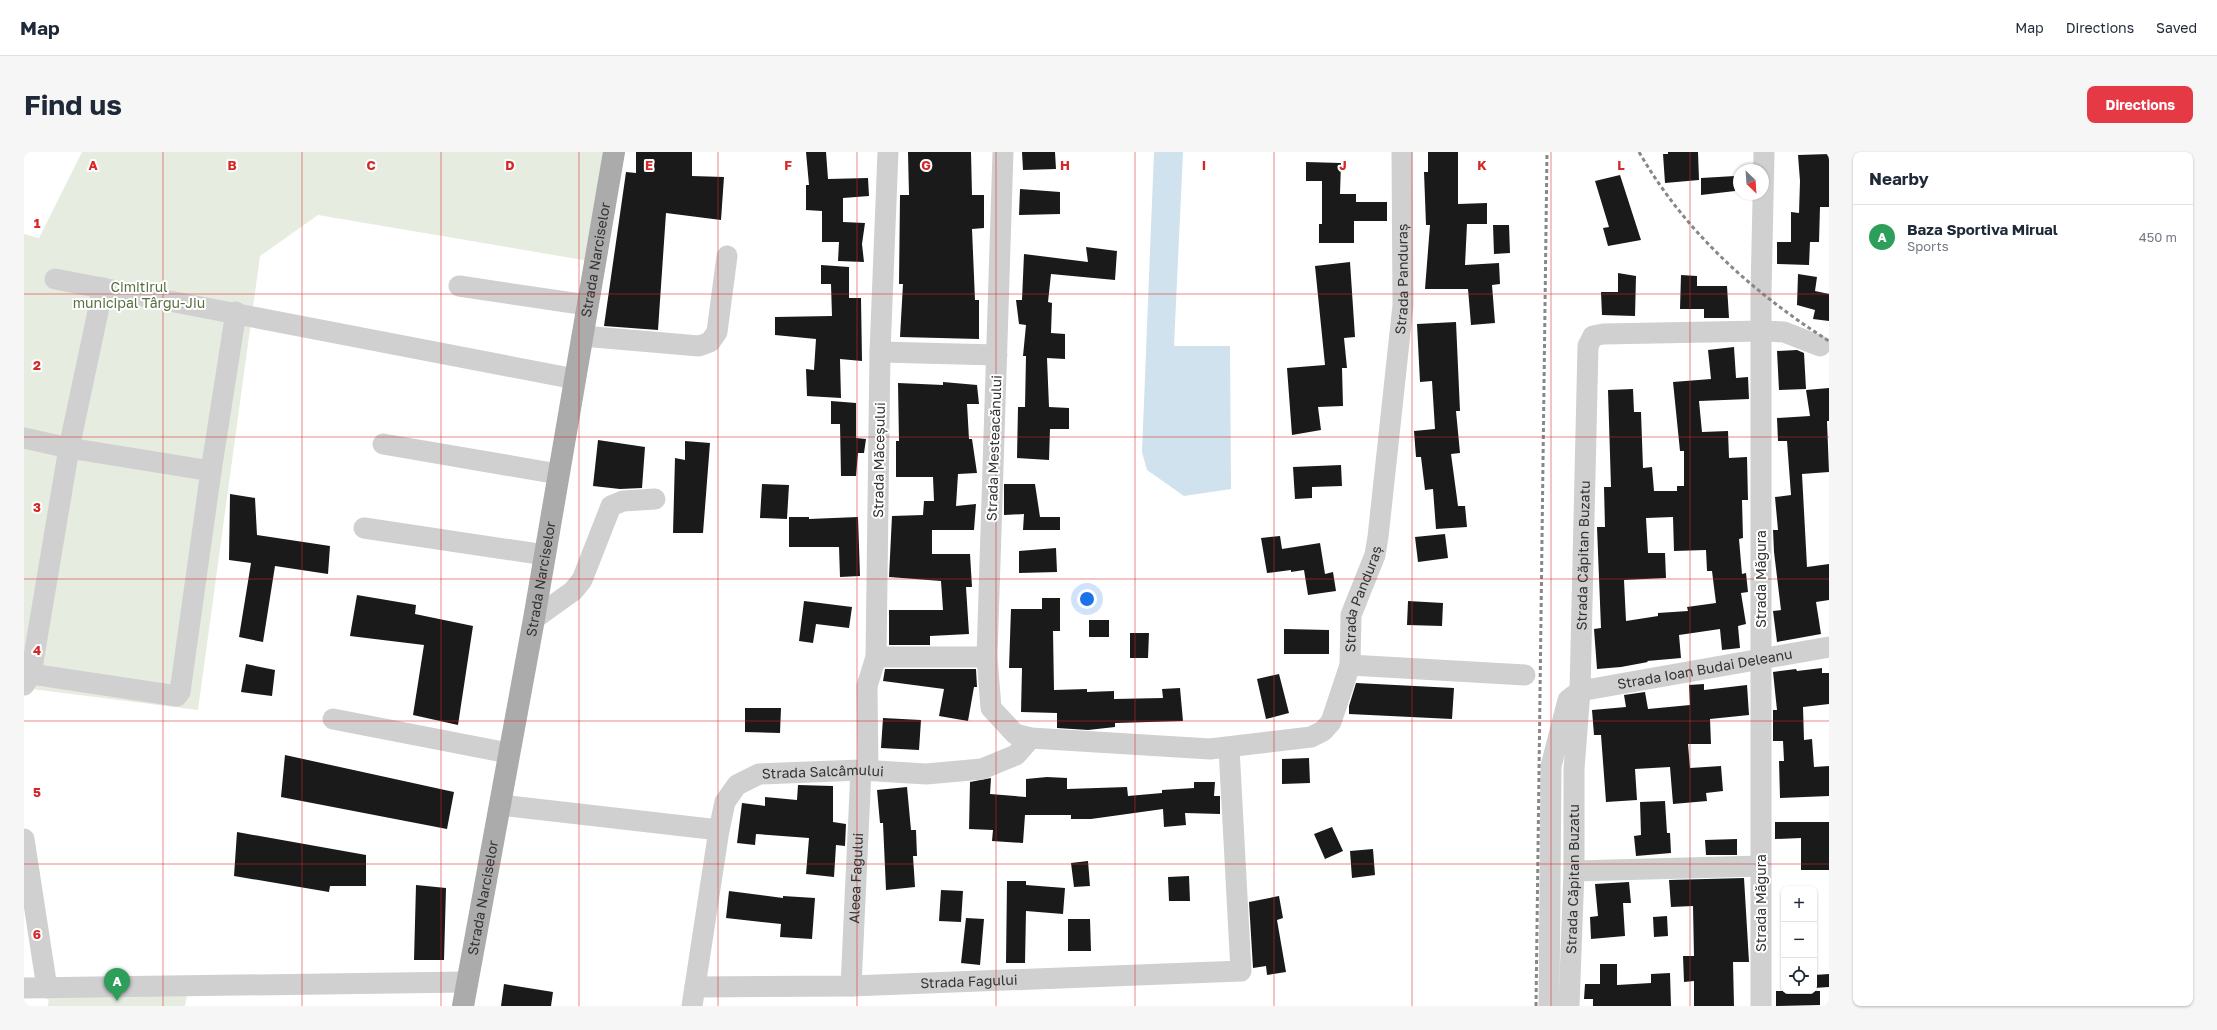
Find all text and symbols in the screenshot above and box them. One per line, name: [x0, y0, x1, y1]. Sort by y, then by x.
text: Map: [20, 16, 60, 39]
text: Map: [2015, 19, 2044, 36]
text: Directions: [2066, 19, 2134, 36]
text: Saved: [2156, 19, 2197, 36]
button: Directions: [2087, 86, 2193, 123]
text: Find us: [24, 88, 122, 121]
text: A: [88, 157, 98, 173]
text: B: [227, 157, 237, 173]
text: C: [366, 157, 376, 173]
text: D: [505, 157, 515, 173]
text: E: [645, 157, 653, 173]
text: F: [784, 157, 792, 173]
text: G: [921, 157, 931, 173]
text: H: [1060, 157, 1070, 173]
text: I: [1202, 157, 1206, 173]
text: J: [1339, 157, 1347, 173]
text: K: [1477, 157, 1487, 173]
text: L: [1617, 157, 1625, 173]
north arrow: [1733, 164, 1769, 200]
text: Nearby: [1869, 168, 1929, 189]
street label: Strada Narciselor: [577, 200, 613, 319]
text: 1: [34, 215, 41, 231]
text: Baza Sportiva Mirual: [1907, 220, 2058, 238]
street label: Strada Panduraș: [1391, 224, 1411, 335]
text: A: [1877, 229, 1887, 245]
text: 450 m: [2139, 229, 2177, 245]
text: Sports: [1907, 238, 1949, 254]
park label: Cimitirul municipal Târgu-Jiu: [73, 278, 205, 311]
text: 2: [33, 357, 41, 373]
street label: Strada Mesteacănului: [982, 375, 1005, 521]
street label: Strada Măceșului: [869, 402, 888, 518]
street label: Strada Căpitan Buzatu: [1572, 480, 1593, 631]
text: 3: [33, 499, 41, 515]
street label: Strada Narciselor: [522, 520, 559, 638]
street label: Strada Măgura: [1752, 530, 1769, 628]
street label: Strada Panduraș: [1341, 545, 1384, 653]
your location: [1077, 589, 1097, 609]
text: 4: [33, 642, 41, 658]
street label: Strada Ioan Budai Deleanu: [1616, 645, 1794, 692]
street label: Strada Salcâmului: [762, 761, 884, 782]
text: 5: [33, 784, 41, 800]
street label: Strada Căpitan Buzatu: [1562, 804, 1582, 954]
street label: Aleea Fagului: [845, 832, 866, 924]
street label: Strada Narciselor: [463, 838, 501, 957]
street label: Strada Măgura: [1752, 854, 1769, 952]
map controls: [1781, 886, 1817, 994]
button: +: [1781, 886, 1817, 922]
button: −: [1781, 922, 1817, 958]
text: 6: [33, 926, 41, 942]
button: locate: [1781, 958, 1817, 994]
pin: A: [104, 968, 130, 1001]
street label: Strada Fagului: [920, 971, 1018, 991]

